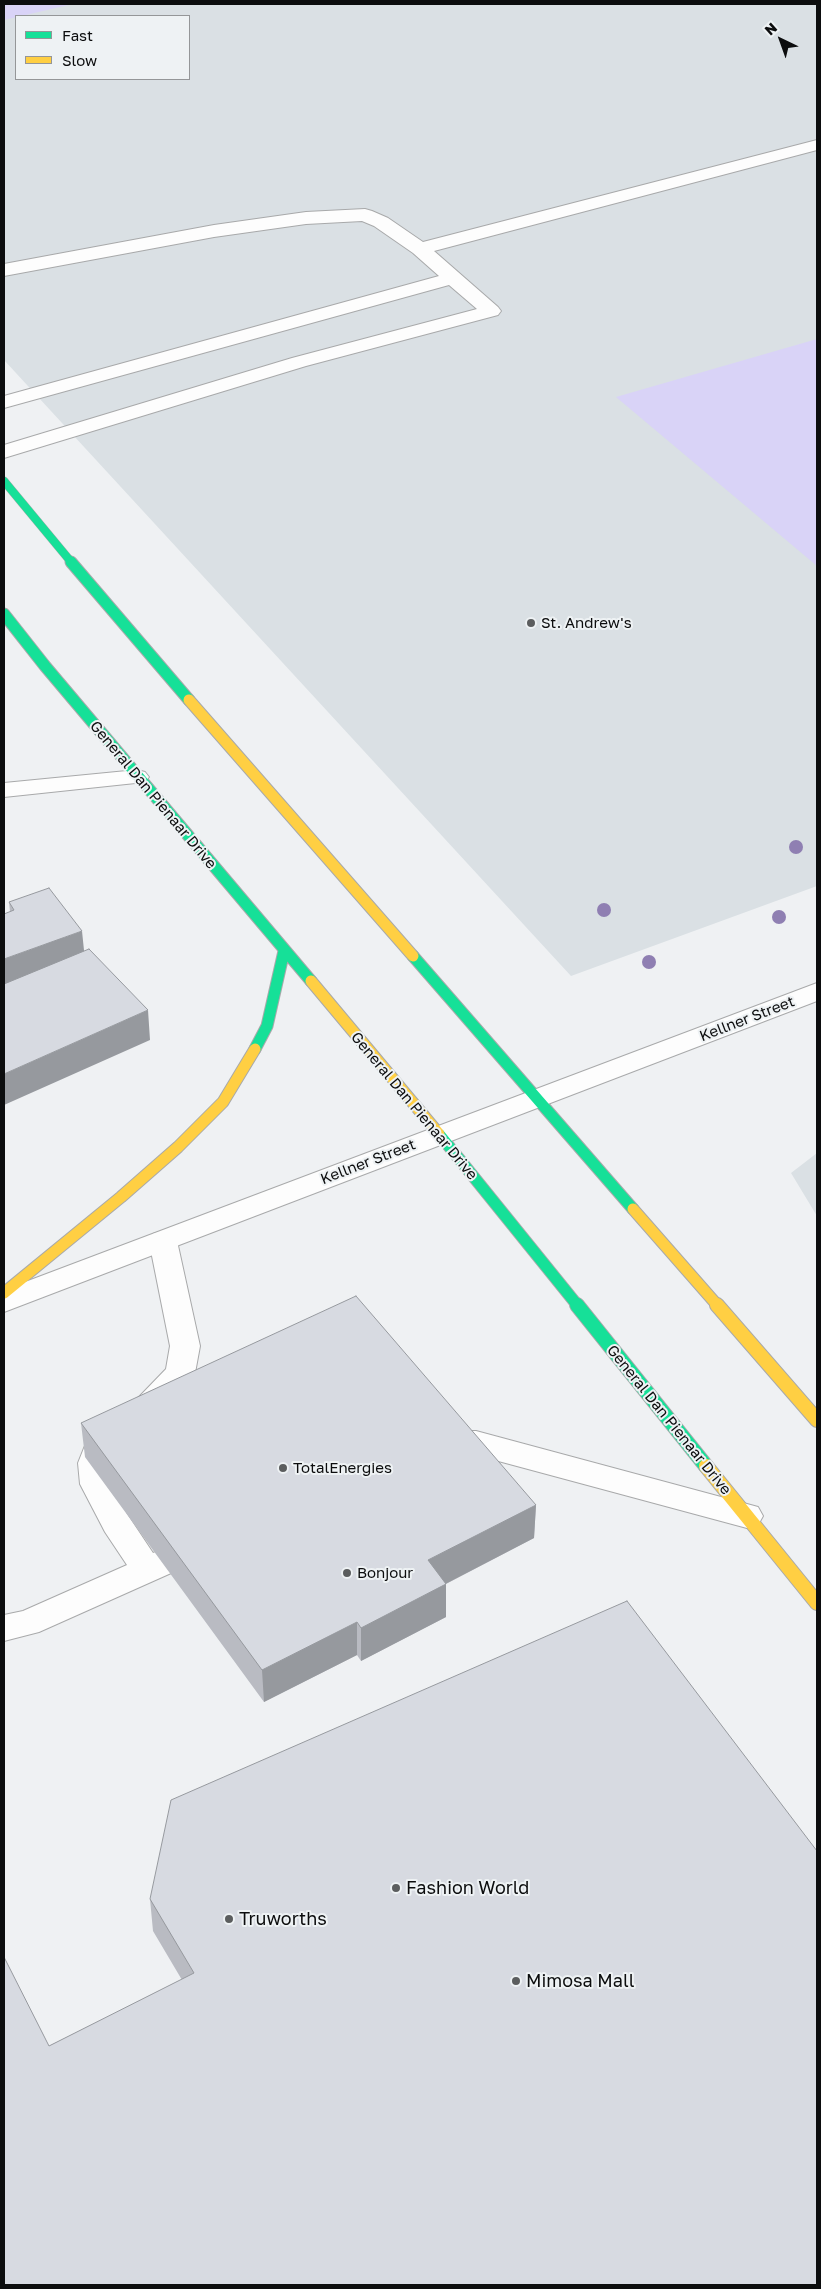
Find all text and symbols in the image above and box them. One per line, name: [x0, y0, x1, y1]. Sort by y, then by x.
legend: [15, 15, 190, 80]
north arrow: [756, 15, 806, 65]
text: N: [761, 19, 780, 38]
text: Fast: [62, 26, 93, 44]
text: Slow: [62, 51, 97, 69]
place label: St. Andrew's: [541, 614, 632, 632]
marker: St. Andrew's: [525, 617, 537, 629]
street label: General Dan Pienaar Drive: [86, 717, 220, 873]
street label: Kellner Street: [697, 993, 797, 1045]
street label: General Dan Pienaar Drive: [347, 1028, 481, 1184]
street label: Kellner Street: [318, 1136, 418, 1188]
street label: General Dan Pienaar Drive: [603, 1342, 735, 1498]
place label: TotalEnergies: [293, 1459, 392, 1477]
marker: TotalEnergies: [277, 1462, 289, 1474]
place label: Bonjour: [357, 1564, 413, 1582]
marker: Bonjour: [341, 1567, 353, 1579]
place label: Fashion World: [406, 1877, 529, 1899]
marker: Fashion World: [390, 1882, 402, 1894]
place label: Truworths: [239, 1908, 327, 1930]
marker: Truworths: [223, 1913, 235, 1925]
place label: Mimosa Mall: [526, 1970, 634, 1992]
marker: Mimosa Mall: [510, 1975, 522, 1987]

